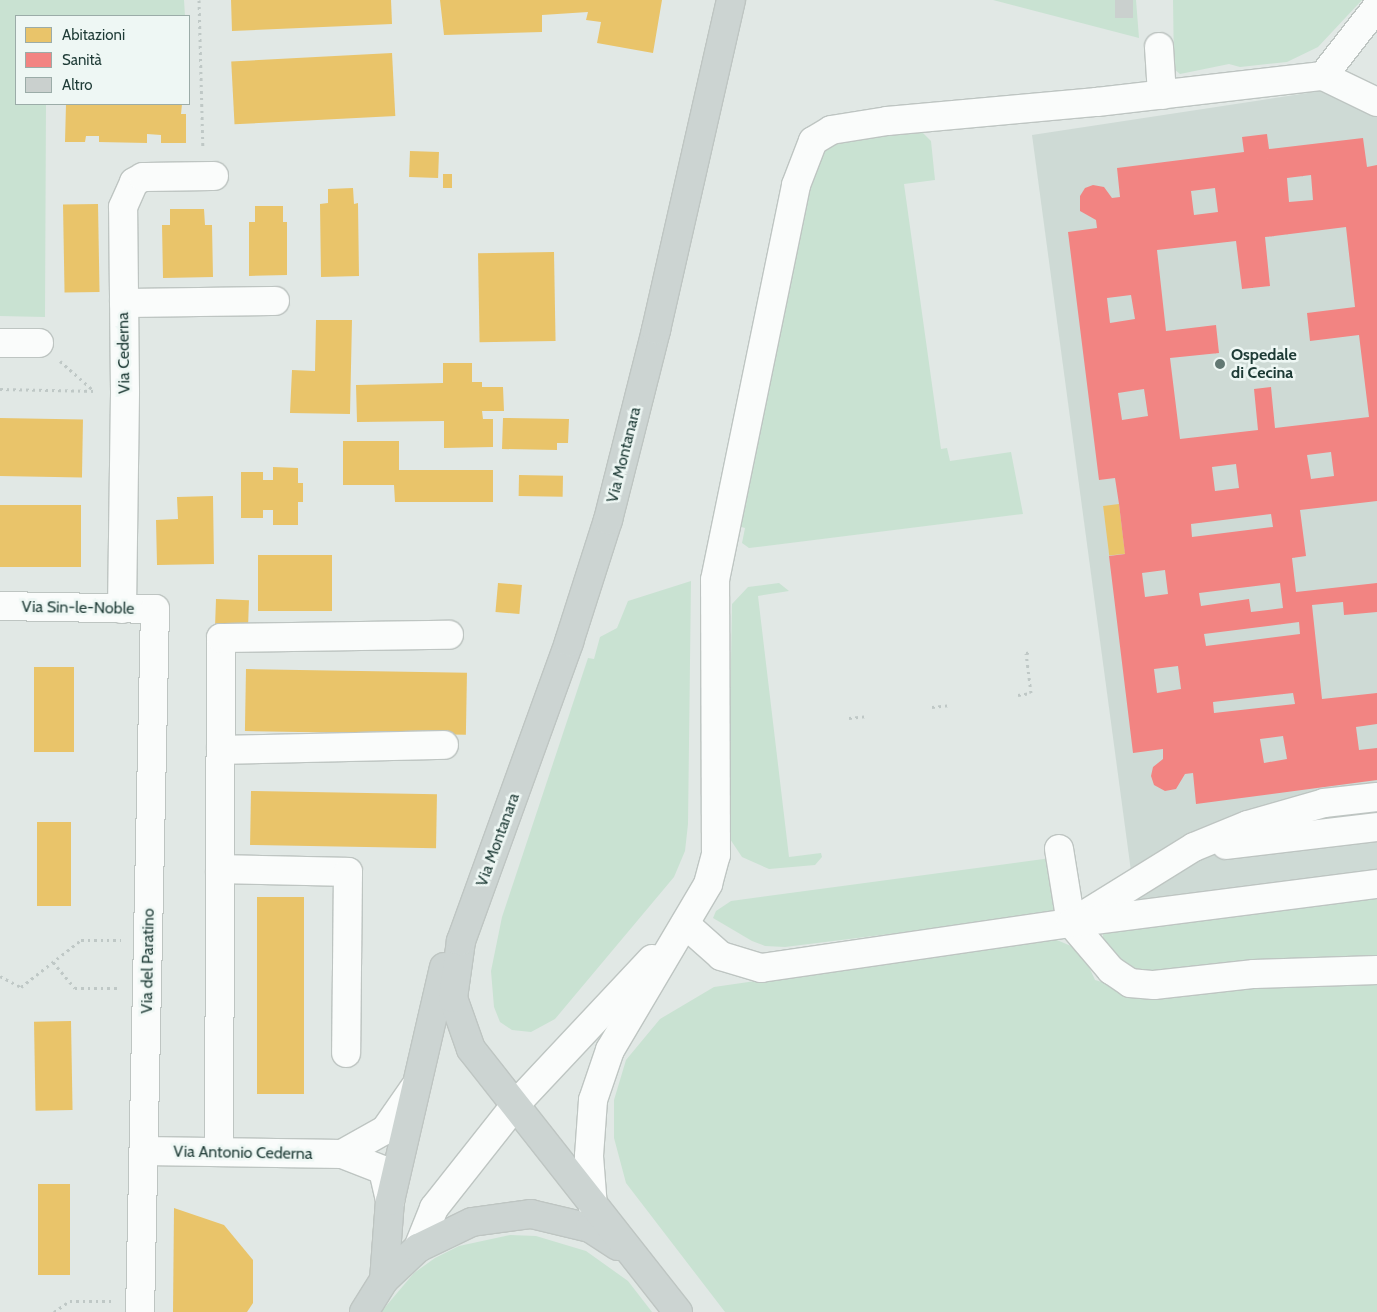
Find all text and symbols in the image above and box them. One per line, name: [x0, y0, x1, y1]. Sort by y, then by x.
legend: [15, 15, 190, 105]
text: Abitazioni: [62, 26, 125, 44]
text: Sanità: [62, 51, 102, 69]
text: Altro: [62, 76, 92, 94]
street label: Via Cederna: [114, 312, 134, 394]
place label: Ospedale di Cecina: [1231, 345, 1297, 383]
marker: Ospedale di Cecina: [1213, 357, 1227, 371]
street label: Via Montanara: [603, 405, 645, 505]
street label: Via Sin-le-Noble: [21, 597, 135, 619]
street label: Via Montanara: [472, 791, 524, 889]
street label: Via del Paratino: [137, 908, 159, 1014]
street label: Via Antonio Cederna: [173, 1142, 313, 1164]

